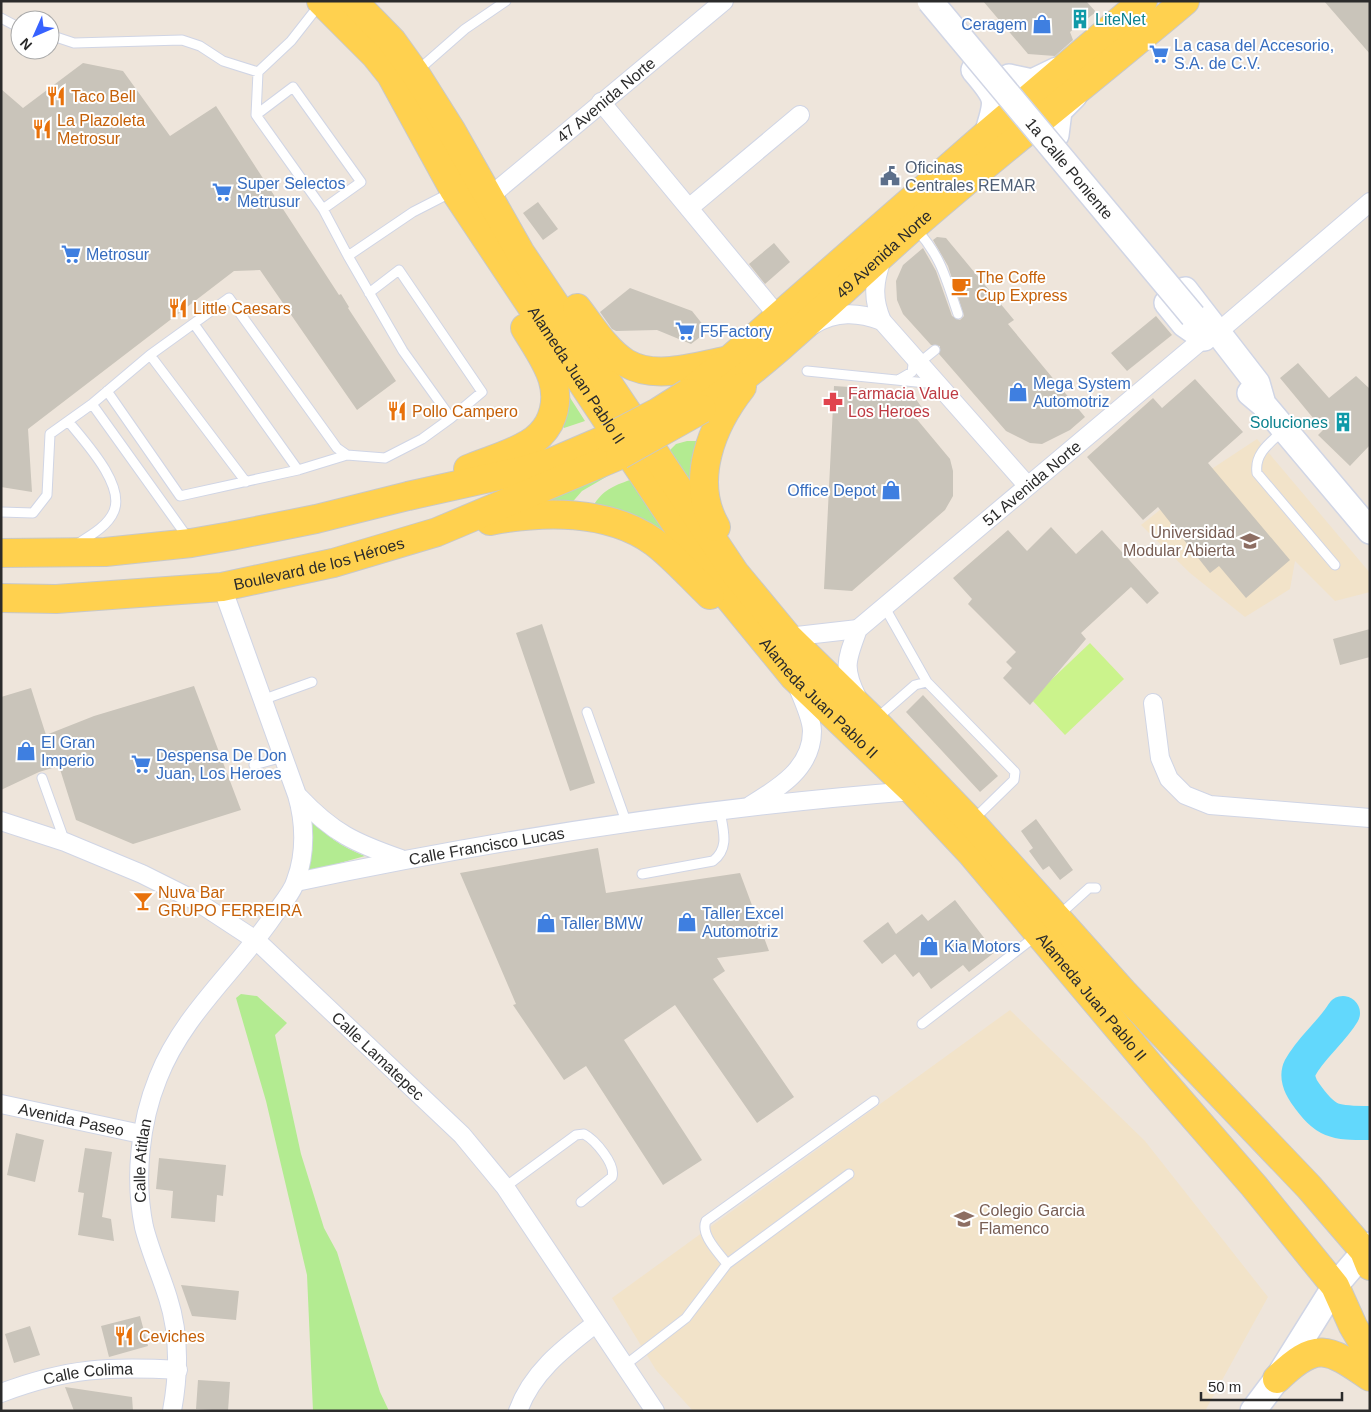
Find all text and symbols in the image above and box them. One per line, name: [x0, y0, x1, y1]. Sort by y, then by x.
building icon: LiteNet: [1069, 8, 1091, 30]
north arrow: [10, 10, 60, 60]
place label: LiteNet: [1095, 11, 1146, 28]
shop icon: Ceragem: [1031, 13, 1053, 35]
place label: Ceragem: [961, 16, 1027, 33]
text: N: [17, 35, 35, 53]
place label: La casa del Accesorio, S.A. de C.V.: [1174, 37, 1334, 72]
supermarket icon: La casa del Accesorio, S.A. de C.V.: [1148, 43, 1170, 65]
street label: 47 Avenida Norte: [554, 54, 659, 146]
restaurant icon: Taco Bell: [45, 85, 67, 107]
place label: Taco Bell: [71, 88, 136, 105]
place label: La Plazoleta Metrosur: [57, 112, 145, 147]
street label: 1a Calle Poniente: [1022, 115, 1116, 223]
restaurant icon: La Plazoleta Metrosur: [31, 118, 53, 140]
place label: Oficinas Centrales REMAR: [905, 159, 1036, 194]
public building icon: Oficinas Centrales REMAR: [879, 165, 901, 187]
place label: Super Selectos Metrusur: [237, 175, 346, 210]
supermarket icon: Super Selectos Metrusur: [211, 181, 233, 203]
street label: 49 Avenida Norte: [833, 207, 935, 302]
supermarket icon: Metrosur: [60, 243, 82, 265]
place label: Metrosur: [86, 246, 150, 263]
place label: The Coffe Cup Express: [976, 269, 1068, 304]
cafe icon: The Coffe Cup Express: [950, 275, 972, 297]
restaurant icon: Little Caesars: [167, 297, 189, 319]
place label: Little Caesars: [193, 300, 291, 317]
street label: Alameda Juan Pablo II: [525, 303, 628, 447]
supermarket icon: F5Factory: [674, 320, 696, 342]
place label: F5Factory: [700, 323, 772, 340]
place label: Mega System Automotriz: [1033, 375, 1131, 410]
shop icon: Mega System Automotriz: [1007, 381, 1029, 403]
place label: Farmacia Value Los Heroes: [848, 385, 959, 420]
pharmacy icon: Farmacia Value Los Heroes: [822, 391, 844, 413]
restaurant icon: Pollo Campero: [386, 400, 408, 422]
place label: Pollo Campero: [412, 403, 518, 420]
building icon: Soluciones: [1332, 411, 1354, 433]
place label: Soluciones: [1250, 414, 1328, 431]
street label: 51 Avenida Norte: [979, 437, 1084, 529]
shop icon: Office Depot: [880, 479, 902, 501]
place label: Office Depot: [787, 482, 877, 499]
place label: Universidad Modular Abierta: [1123, 524, 1235, 559]
school or university icon: Universidad Modular Abierta: [1239, 530, 1261, 552]
street label: Boulevard de los Héroes: [232, 534, 406, 593]
street label: Alameda Juan Pablo II: [757, 635, 881, 762]
place label: El Gran Imperio: [41, 734, 95, 769]
shop icon: El Gran Imperio: [15, 740, 37, 762]
place label: Despensa De Don Juan, Los Heroes: [156, 747, 287, 782]
supermarket icon: Despensa De Don Juan, Los Heroes: [130, 753, 152, 775]
street label: Calle Francisco Lucas: [407, 824, 566, 868]
place label: Nuva Bar GRUPO FERREIRA: [158, 884, 302, 919]
bar icon: Nuva Bar GRUPO FERREIRA: [132, 890, 154, 912]
place label: Taller Excel Automotriz: [702, 905, 784, 940]
shop icon: Taller Excel Automotriz: [676, 911, 698, 933]
shop icon: Taller BMW: [535, 912, 557, 934]
place label: Taller BMW: [561, 915, 644, 932]
street label: Alameda Juan Pablo II: [1033, 930, 1150, 1064]
shop icon: Kia Motors: [918, 935, 940, 957]
place label: Kia Motors: [944, 938, 1020, 955]
street label: Calle Lamatepec: [328, 1009, 427, 1104]
street label: Avenida Paseo: [17, 1100, 126, 1139]
street label: Calle Atitlan: [131, 1117, 154, 1203]
place label: Colegio Garcia Flamenco: [979, 1202, 1085, 1237]
school or university icon: Colegio Garcia Flamenco: [953, 1208, 975, 1230]
restaurant icon: Ceviches: [113, 1325, 135, 1347]
place label: Ceviches: [139, 1328, 205, 1345]
street label: Calle Colima: [42, 1360, 133, 1388]
scale bar: [1201, 1370, 1342, 1402]
text: 50 m: [1208, 1378, 1241, 1395]

